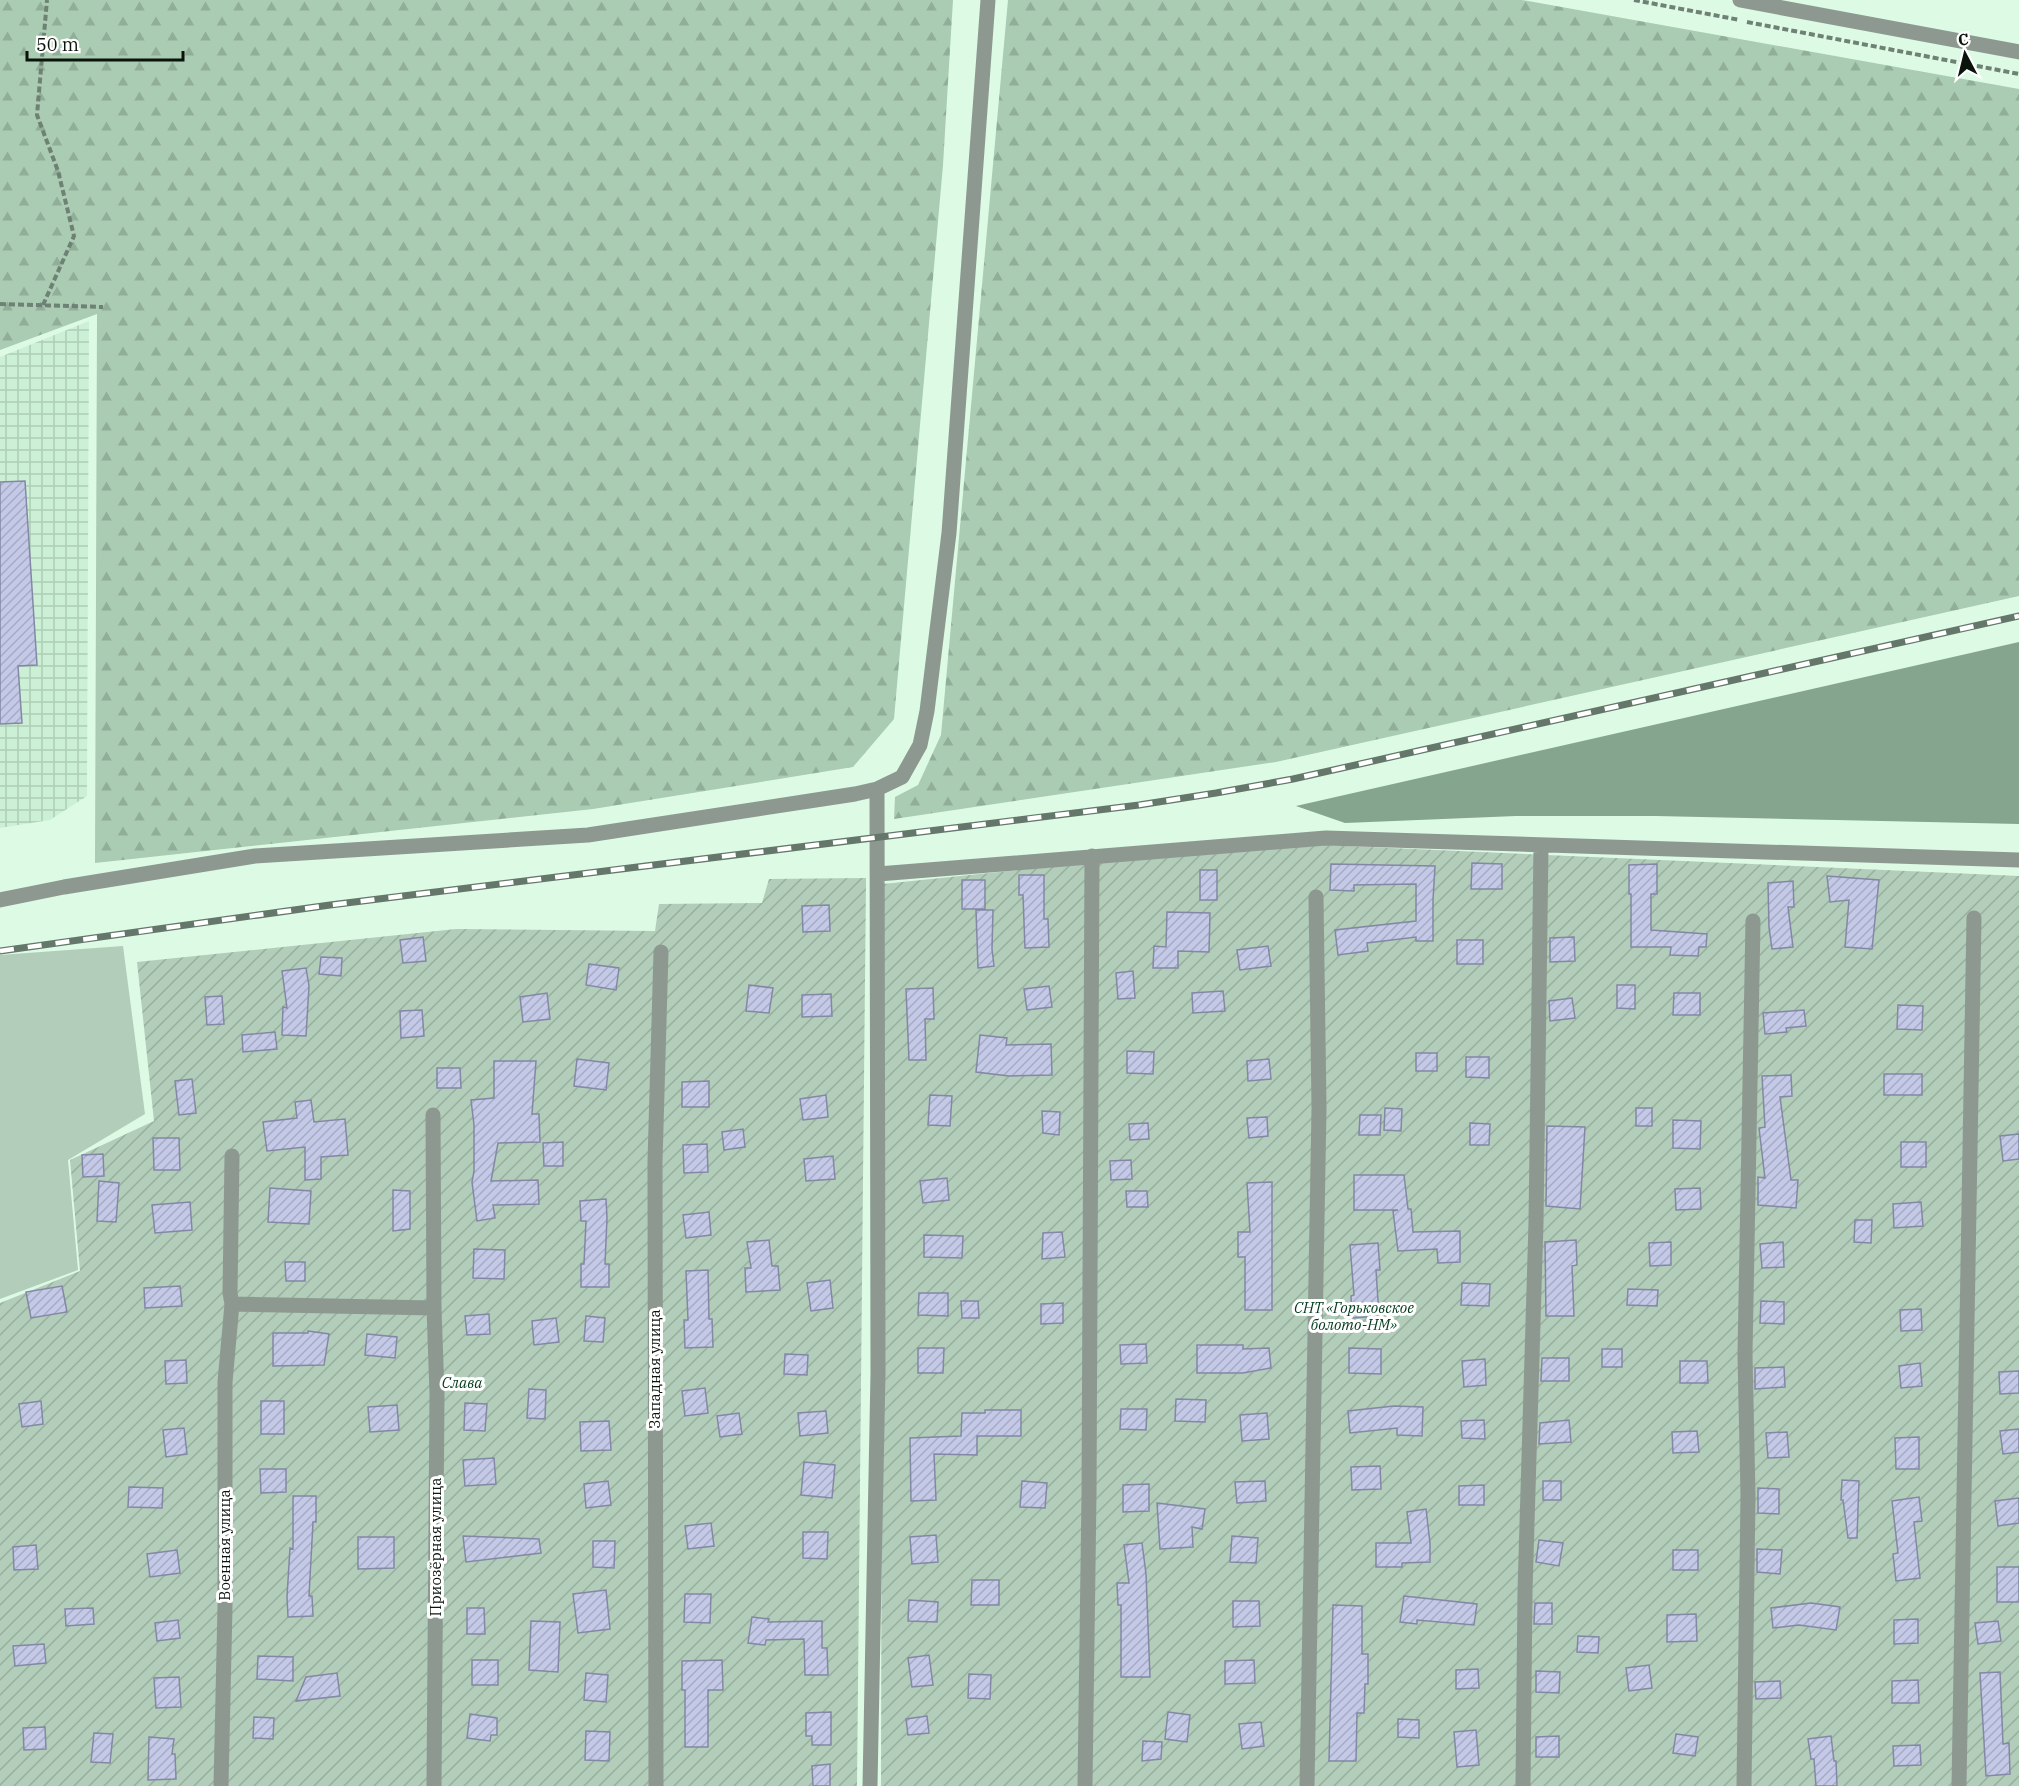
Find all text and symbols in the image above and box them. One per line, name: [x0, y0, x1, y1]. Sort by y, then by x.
scale bar: [27, 24, 183, 62]
north arrow: [1935, 24, 1995, 84]
text: С: [1957, 29, 1970, 50]
text: 50 m: [36, 33, 79, 56]
park label: СНТ «Горьковское болото-НМ»: [1294, 1298, 1414, 1334]
street label: Западная улица: [645, 1309, 664, 1429]
park label: Слава: [442, 1373, 483, 1392]
street label: Приозёрная улица: [426, 1478, 445, 1616]
street label: Военная улица: [215, 1489, 234, 1601]

